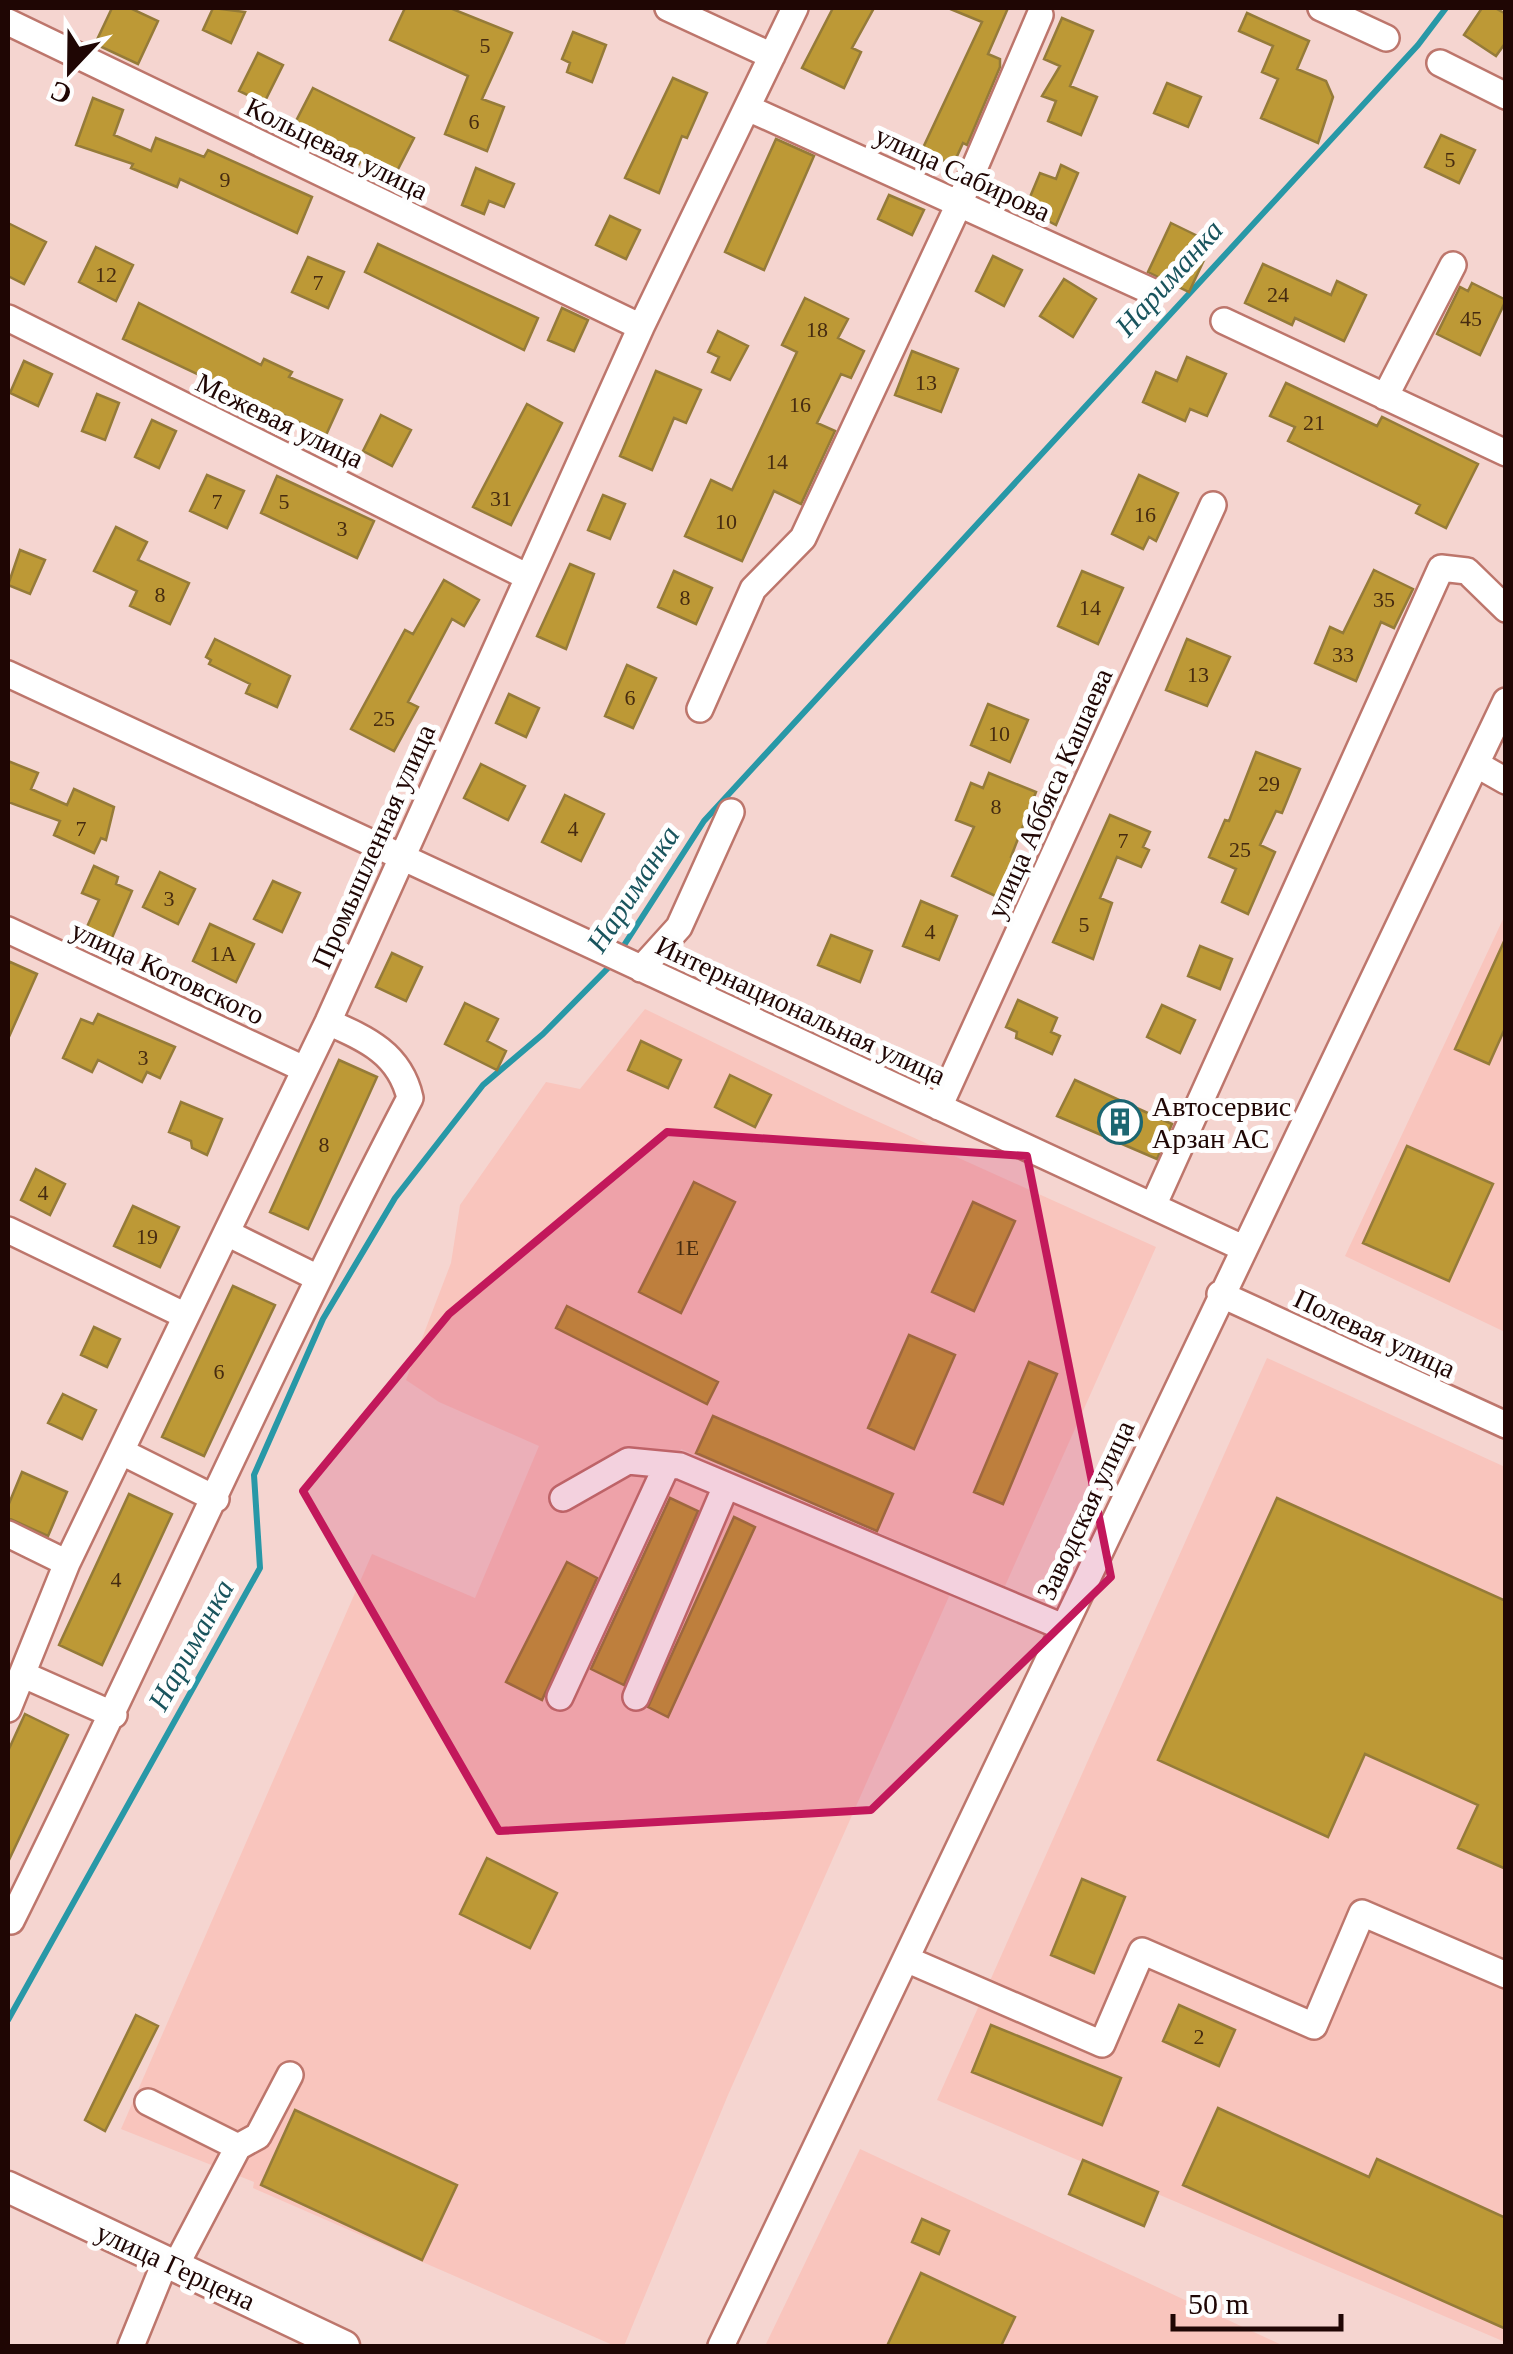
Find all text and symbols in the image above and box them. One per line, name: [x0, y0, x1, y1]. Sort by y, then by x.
north arrow: [20, 20, 120, 120]
house number: 5: [480, 33, 491, 58]
text: С: [46, 75, 76, 111]
street label: Кольцевая улица: [240, 91, 434, 206]
house number: 6: [469, 109, 480, 134]
street label: улица Сабирова: [870, 119, 1056, 228]
house number: 5: [1445, 147, 1456, 172]
house number: 9: [220, 167, 231, 192]
water label: Нариманка: [1108, 213, 1229, 343]
house number: 12: [95, 262, 117, 287]
house number: 7: [313, 270, 324, 295]
house number: 24: [1267, 282, 1289, 307]
house number: 45: [1460, 306, 1482, 331]
house number: 18: [806, 317, 828, 342]
street label: Межевая улица: [191, 366, 369, 475]
house number: 13: [915, 370, 937, 395]
house number: 16: [789, 392, 811, 417]
house number: 21: [1303, 410, 1325, 435]
house number: 14: [766, 449, 788, 474]
house number: 31: [490, 486, 512, 511]
house number: 7: [212, 489, 223, 514]
house number: 5: [279, 489, 290, 514]
house number: 16: [1134, 502, 1156, 527]
house number: 10: [715, 509, 737, 534]
house number: 3: [337, 516, 348, 541]
house number: 8: [155, 582, 166, 607]
house number: 8: [680, 585, 691, 610]
house number: 35: [1373, 587, 1395, 612]
house number: 14: [1079, 595, 1101, 620]
house number: 33: [1332, 642, 1354, 667]
house number: 13: [1187, 662, 1209, 687]
street label: улица Аббяса Кашаева: [980, 663, 1119, 923]
house number: 6: [625, 685, 636, 710]
house number: 25: [373, 706, 395, 731]
street label: Промышленная улица: [306, 719, 441, 973]
house number: 10: [988, 721, 1010, 746]
house number: 29: [1258, 771, 1280, 796]
house number: 8: [991, 794, 1002, 819]
house number: 7: [76, 816, 87, 841]
house number: 4: [568, 816, 579, 841]
water label: Нариманка: [579, 819, 686, 959]
house number: 7: [1118, 828, 1129, 853]
house number: 25: [1229, 837, 1251, 862]
house number: 3: [164, 886, 175, 911]
house number: 5: [1079, 912, 1090, 937]
street label: улица Котовского: [66, 914, 269, 1031]
house number: 4: [925, 919, 936, 944]
street label: Интернациональная улица: [651, 930, 951, 1092]
house number: 1А: [210, 941, 237, 966]
house number: 3: [138, 1045, 149, 1070]
place label: Автосервис Арзан АС: [1152, 1091, 1291, 1154]
building icon: Автосервис Арзан АС: [1097, 1099, 1143, 1145]
house number: 8: [319, 1132, 330, 1157]
house number: 4: [38, 1180, 49, 1205]
house number: 19: [136, 1224, 158, 1249]
house number: 1Е: [675, 1235, 699, 1260]
street label: Полевая улица: [1289, 1283, 1461, 1385]
house number: 6: [214, 1359, 225, 1384]
street label: Заводская улица: [1030, 1415, 1141, 1605]
house number: 4: [111, 1567, 122, 1592]
water label: Нариманка: [141, 1574, 240, 1717]
house number: 2: [1194, 2024, 1205, 2049]
street label: улица Герцена: [92, 2216, 261, 2317]
scale bar: [1173, 2269, 1340, 2331]
text: 50 m: [1188, 2287, 1249, 2320]

